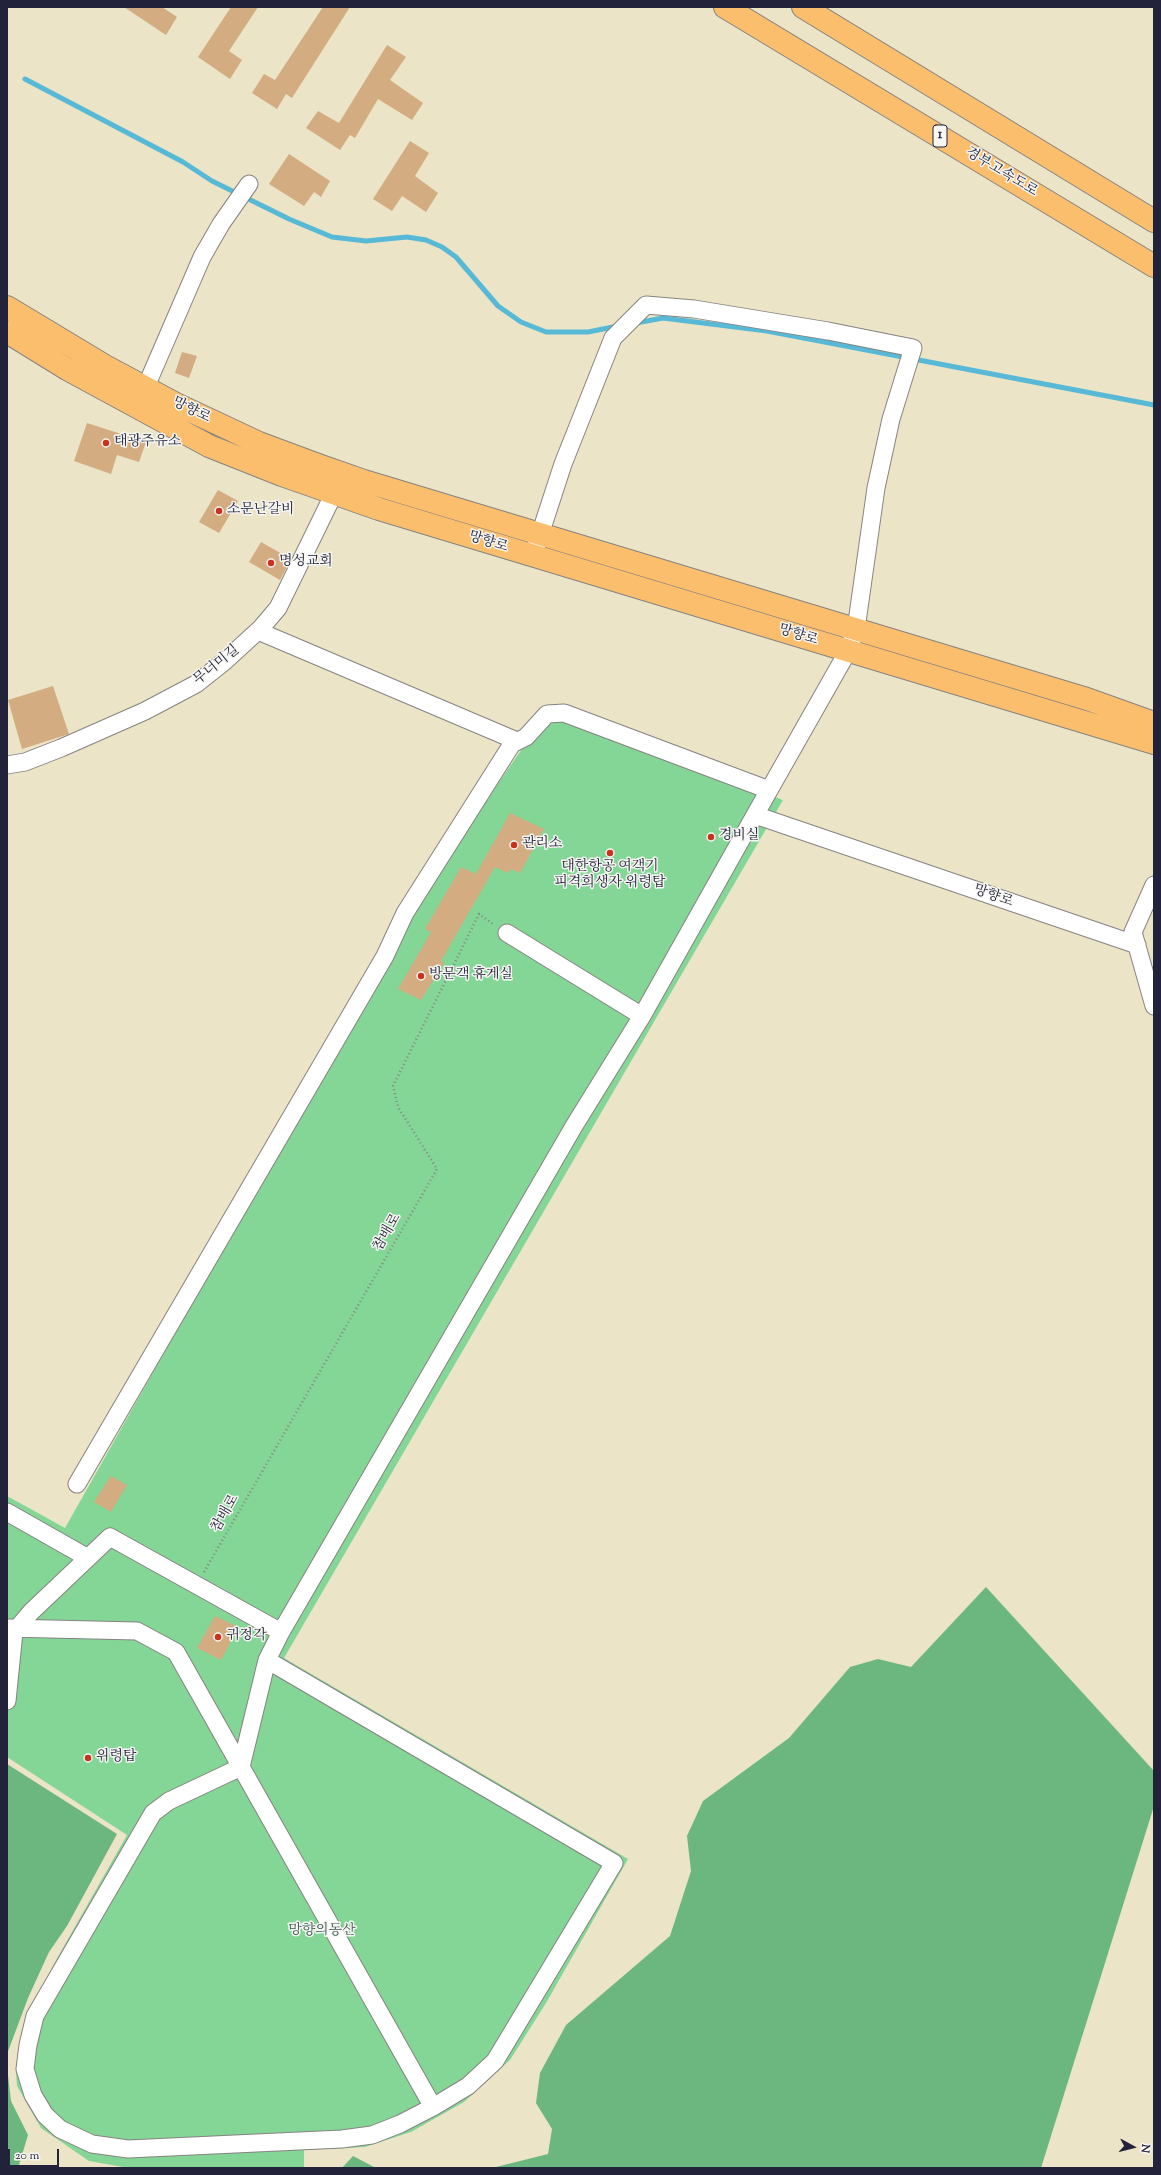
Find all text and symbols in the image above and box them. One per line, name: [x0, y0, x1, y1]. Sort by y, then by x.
road number: 1: [933, 125, 947, 147]
street label: 경부고속도로: [962, 145, 1040, 201]
street label: 망향로: [169, 395, 213, 427]
place label: 태광주유소: [114, 435, 182, 451]
marker: 태광주유소: [101, 438, 111, 448]
place label: 소문난갈비: [227, 503, 295, 519]
marker: 소문난갈비: [214, 506, 224, 516]
street label: 망향로: [466, 529, 510, 557]
place label: 명성교회: [279, 555, 333, 571]
marker: 명성교회: [266, 558, 276, 568]
street label: 망향로: [776, 622, 820, 650]
street label: 무너미길: [191, 642, 243, 690]
place label: 경비실: [719, 829, 760, 845]
marker: 경비실: [706, 832, 716, 842]
place label: 관리소: [522, 837, 563, 853]
marker: 관리소: [509, 840, 519, 850]
marker: 대한항공 여객기 피격희생자 위령탑: [605, 848, 615, 858]
place label: 대한항공 여객기 피격희생자 위령탑: [554, 860, 666, 892]
street label: 망향로: [971, 882, 1015, 912]
place label: 방문객 휴게실: [429, 968, 513, 984]
marker: 방문객 휴게실: [416, 971, 426, 981]
street label: 참배로: [371, 1211, 405, 1255]
street label: 참배로: [209, 1492, 243, 1536]
place label: 귀정각: [226, 1629, 267, 1645]
marker: 귀정각: [213, 1632, 223, 1642]
place label: 위령탑: [96, 1750, 137, 1766]
marker: 위령탑: [83, 1753, 93, 1763]
park label: 망향의동산: [288, 1924, 356, 1940]
north arrow: [1113, 2127, 1153, 2167]
scale bar: [10, 2141, 61, 2167]
text: N: [1136, 2143, 1153, 2154]
text: 20 m: [15, 2147, 39, 2165]

